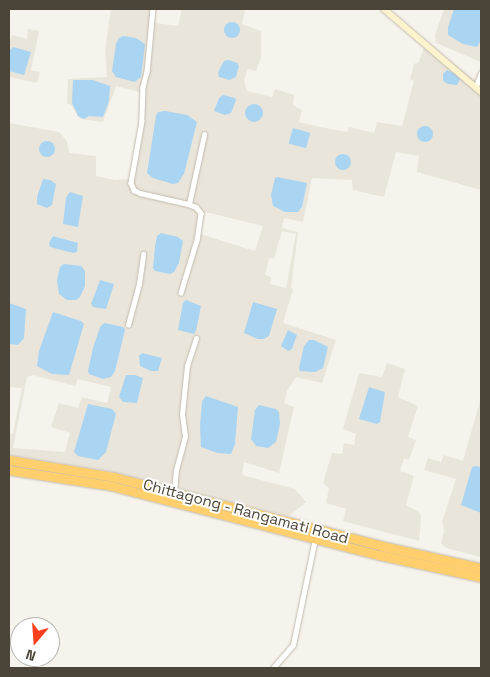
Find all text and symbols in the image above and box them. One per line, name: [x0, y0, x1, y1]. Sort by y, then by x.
street label: Chittagong - Rangamati Road: [141, 475, 351, 547]
north arrow: [10, 617, 60, 667]
text: N: [23, 645, 38, 665]

